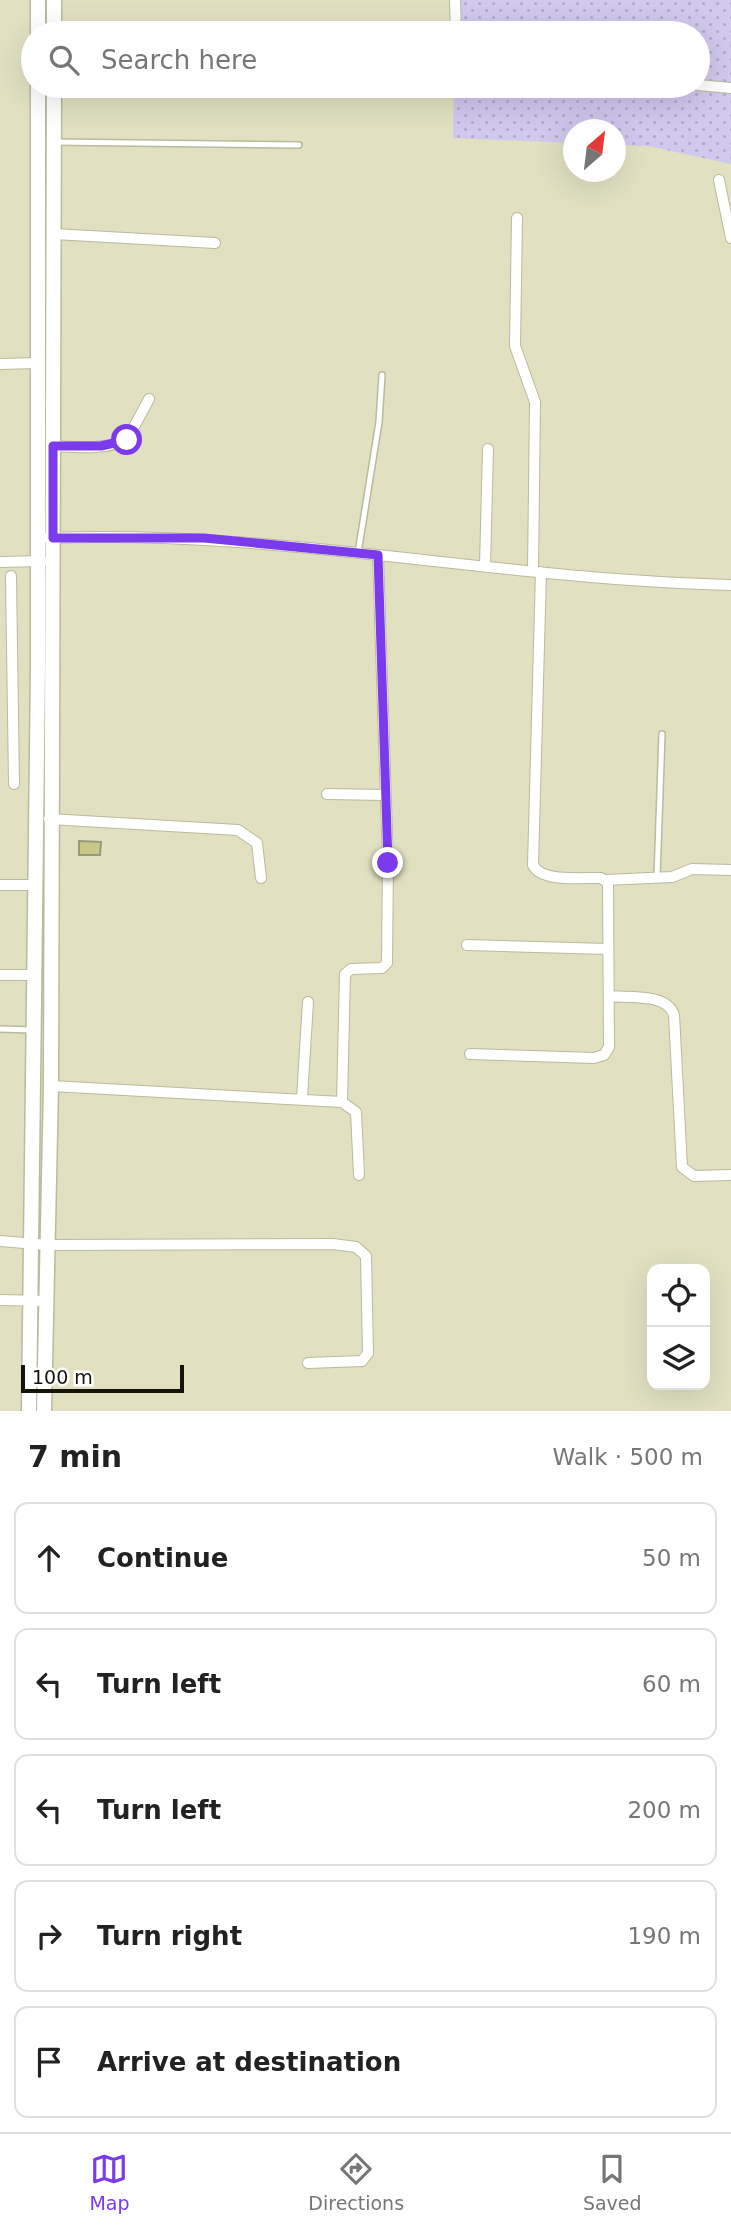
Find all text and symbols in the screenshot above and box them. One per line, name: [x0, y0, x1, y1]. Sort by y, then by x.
search box: [21, 21, 710, 98]
icon: search: [45, 41, 83, 79]
text: Search here: [101, 45, 257, 75]
north arrow: [563, 119, 626, 182]
route start: [111, 424, 142, 455]
route end: [372, 847, 403, 878]
map controls: [647, 1264, 710, 1390]
button: locate: [647, 1264, 710, 1327]
button: layers: [647, 1327, 710, 1390]
scale bar: [21, 1362, 184, 1394]
text: 100 m: [32, 1366, 93, 1388]
text: 7 min: [28, 1439, 122, 1474]
text: Walk · 500 m: [552, 1444, 703, 1470]
icon: ahead: [30, 1539, 68, 1577]
text: Continue: [97, 1543, 228, 1573]
text: 50 m: [642, 1545, 701, 1571]
icon: left: [30, 1665, 68, 1703]
text: Turn left: [97, 1669, 221, 1699]
text: 60 m: [642, 1671, 701, 1697]
icon: left: [30, 1791, 68, 1829]
text: Turn left: [97, 1795, 221, 1825]
text: 200 m: [627, 1797, 701, 1823]
icon: right: [30, 1917, 68, 1955]
text: Turn right: [97, 1921, 242, 1951]
text: 190 m: [627, 1923, 701, 1949]
icon: arrive: [30, 2043, 68, 2081]
text: Arrive at destination: [97, 2047, 401, 2077]
tab: Map: [89, 2150, 130, 2214]
tab: Directions: [308, 2150, 404, 2214]
tab: Saved: [583, 2150, 642, 2214]

